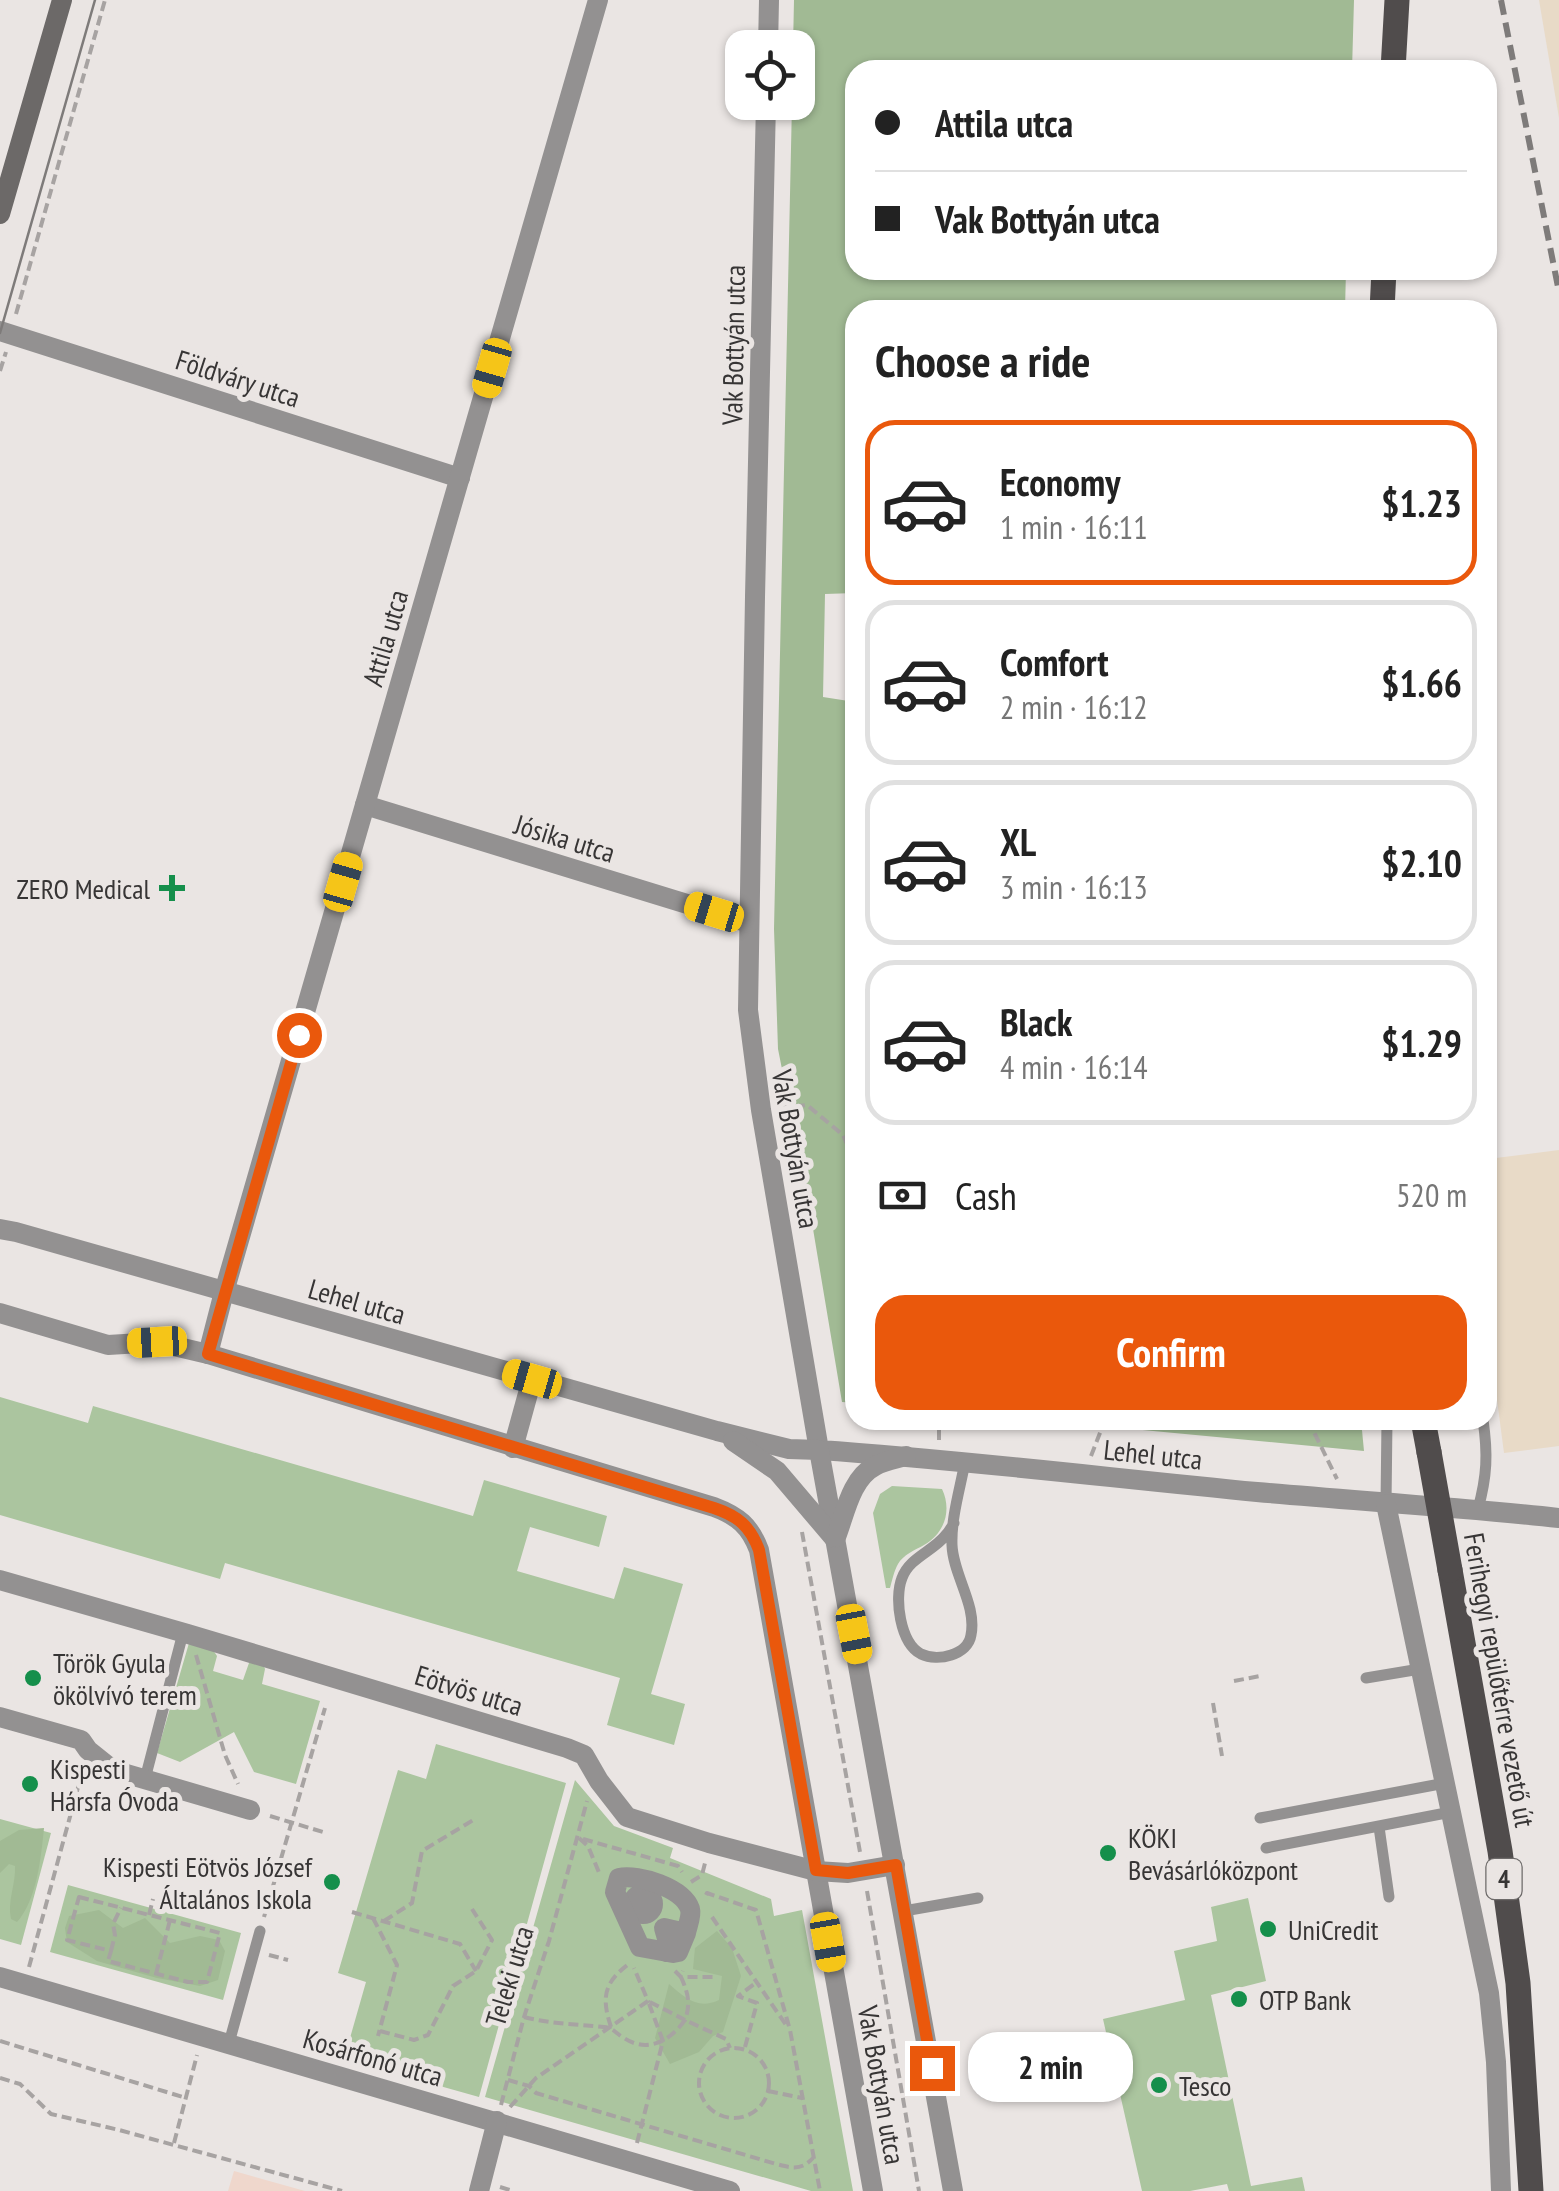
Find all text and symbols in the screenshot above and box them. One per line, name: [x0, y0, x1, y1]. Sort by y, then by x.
map controls: [725, 30, 815, 120]
button: locate: [725, 30, 815, 120]
text: Attila utca: [935, 98, 1073, 147]
text: Vak Bottyán utca: [935, 194, 1160, 243]
street label: Vak Bottyán utca: [713, 264, 753, 427]
text: Choose a ride: [875, 331, 1090, 389]
car: [469, 335, 515, 401]
street label: Földváry utca: [171, 341, 305, 415]
text: Economy: [1000, 457, 1120, 506]
icon: car: [880, 458, 970, 548]
text: $1.23: [1381, 478, 1462, 527]
text: 1 min · 16:11: [1000, 506, 1148, 548]
street label: Attila utca: [354, 585, 416, 691]
text: Comfort: [1000, 637, 1109, 686]
icon: car: [880, 638, 970, 728]
text: $1.66: [1381, 658, 1462, 707]
text: 2 min · 16:12: [1000, 686, 1148, 728]
street label: Jósika utca: [509, 805, 620, 871]
text: XL: [1000, 817, 1036, 866]
icon: car: [880, 818, 970, 908]
text: $2.10: [1381, 838, 1462, 887]
car: [320, 849, 366, 915]
text: 3 min · 16:13: [1000, 866, 1148, 908]
place label: ZERO Medical: [16, 870, 150, 907]
marker: ZERO Medical: [159, 875, 185, 901]
car: [681, 889, 747, 935]
text: Black: [1000, 997, 1073, 1046]
icon: car: [880, 998, 970, 1088]
route start: [277, 1013, 322, 1058]
text: $1.29: [1381, 1018, 1462, 1067]
text: 4 min · 16:14: [1000, 1046, 1148, 1088]
street label: Vak Bottyán utca: [764, 1066, 828, 1231]
icon: cash: [875, 1168, 930, 1223]
text: Cash: [955, 1171, 1017, 1220]
text: 520 m: [1396, 1174, 1467, 1216]
street label: Lehel utca: [304, 1270, 410, 1332]
button: Confirm: [875, 1295, 1467, 1410]
car: [126, 1325, 188, 1359]
car: [499, 1356, 565, 1402]
street label: Lehel utca: [1102, 1430, 1204, 1478]
street label: Ferihegyi repülőtérre vezető út: [1456, 1530, 1544, 1830]
car: [834, 1602, 874, 1666]
place label: Török Gyula ökölvívó terem: [53, 1644, 197, 1713]
street label: Eötvös utca: [411, 1656, 527, 1724]
marker: Török Gyula ökölvívó terem: [22, 1667, 44, 1689]
place label: Kispesti Hársfa Óvoda: [50, 1750, 179, 1819]
marker: Kispesti Hársfa Óvoda: [19, 1773, 41, 1795]
place label: KÖKI Bevásárlóközpont: [1128, 1819, 1298, 1888]
marker: KÖKI Bevásárlóközpont: [1097, 1842, 1119, 1864]
place label: Kispesti Eötvös József Általános Iskola: [103, 1848, 314, 1917]
road number: 4: [1486, 1859, 1522, 1899]
marker: Kispesti Eötvös József Általános Iskola: [321, 1871, 343, 1893]
car: [808, 1910, 848, 1974]
place label: UniCredit: [1288, 1911, 1379, 1948]
marker: UniCredit: [1257, 1918, 1279, 1940]
street label: Teleki utca: [476, 1921, 542, 2031]
place label: OTP Bank: [1259, 1981, 1351, 2018]
marker: OTP Bank: [1228, 1988, 1250, 2010]
street label: Vak Bottyán utca: [850, 2002, 914, 2167]
street label: Kosárfonó utca: [299, 2019, 447, 2095]
callout: 2 min: [967, 2033, 1132, 2103]
route end: [910, 2046, 955, 2091]
text: 2 min: [1018, 2046, 1083, 2088]
place label: Tesco: [1179, 2067, 1231, 2104]
marker: Tesco: [1148, 2074, 1170, 2096]

